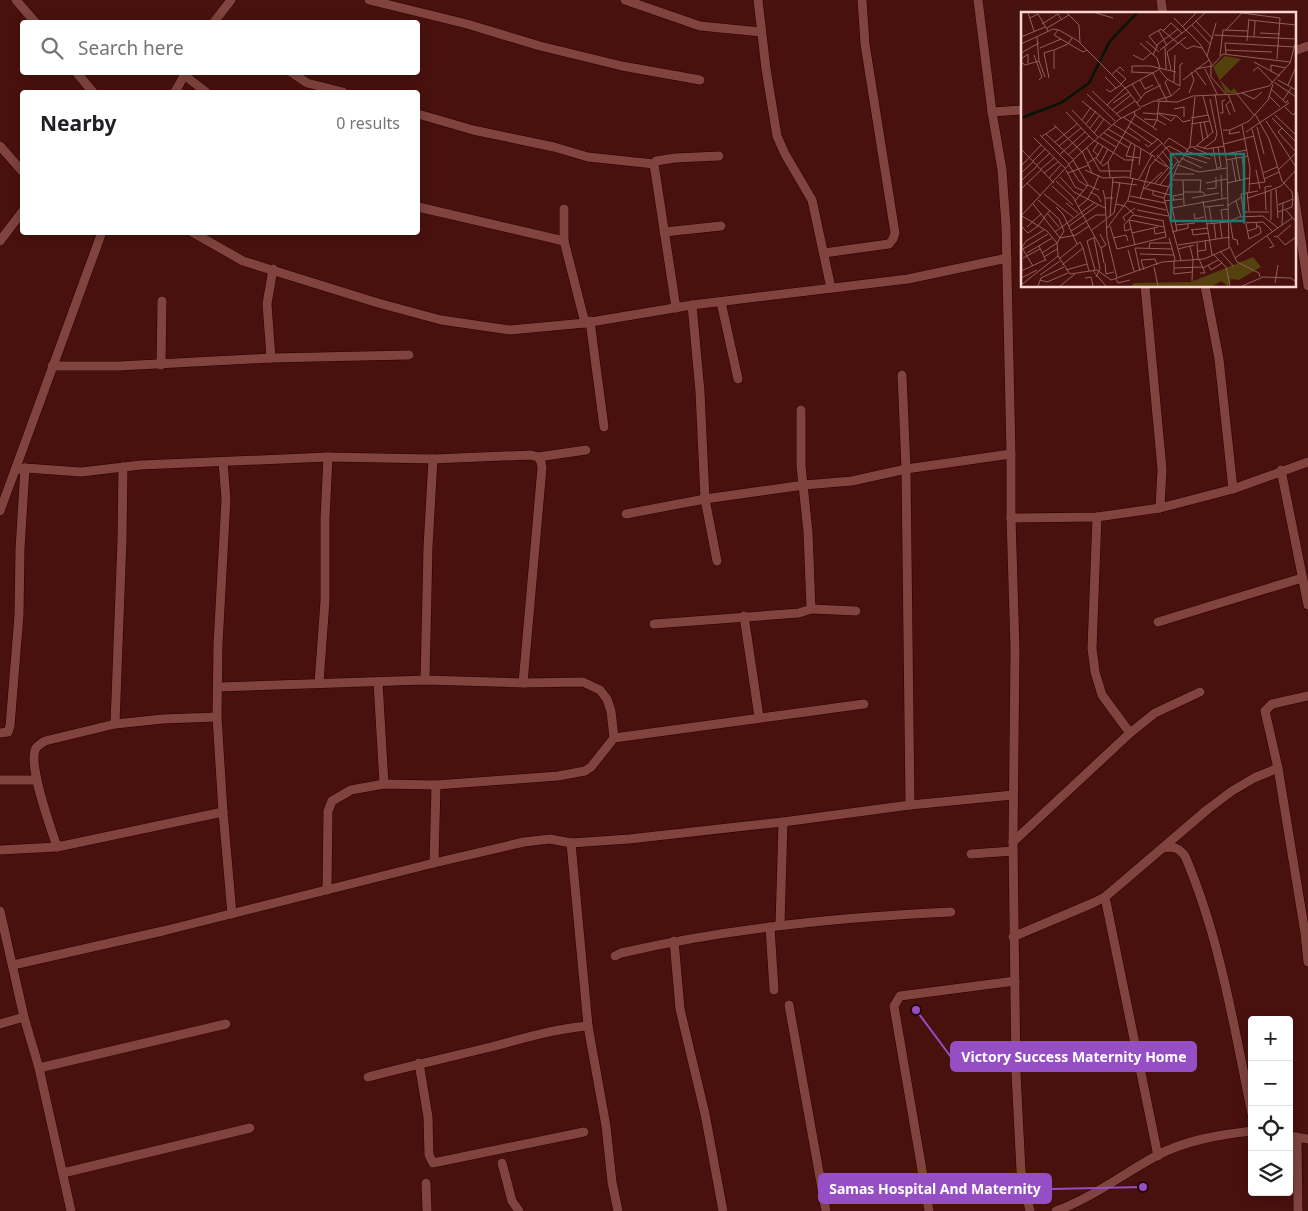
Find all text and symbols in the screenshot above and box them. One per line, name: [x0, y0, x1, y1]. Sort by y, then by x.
inset map: [1021, 12, 1296, 288]
search box: [20, 20, 420, 75]
icon: search: [38, 34, 66, 62]
text: Search here: [78, 35, 184, 61]
text: Nearby: [40, 109, 116, 137]
text: 0 results: [336, 112, 400, 134]
map controls: [1248, 1016, 1293, 1196]
button: +: [1248, 1016, 1293, 1061]
callout: Victory Success Maternity Home: [951, 1042, 1196, 1071]
text: Victory Success Maternity Home: [961, 1047, 1187, 1066]
button: −: [1248, 1061, 1293, 1106]
button: locate: [1248, 1106, 1293, 1151]
button: layers: [1248, 1151, 1293, 1196]
callout: Samas Hospital And Maternity: [819, 1174, 1051, 1203]
text: Samas Hospital And Maternity: [829, 1179, 1041, 1198]

